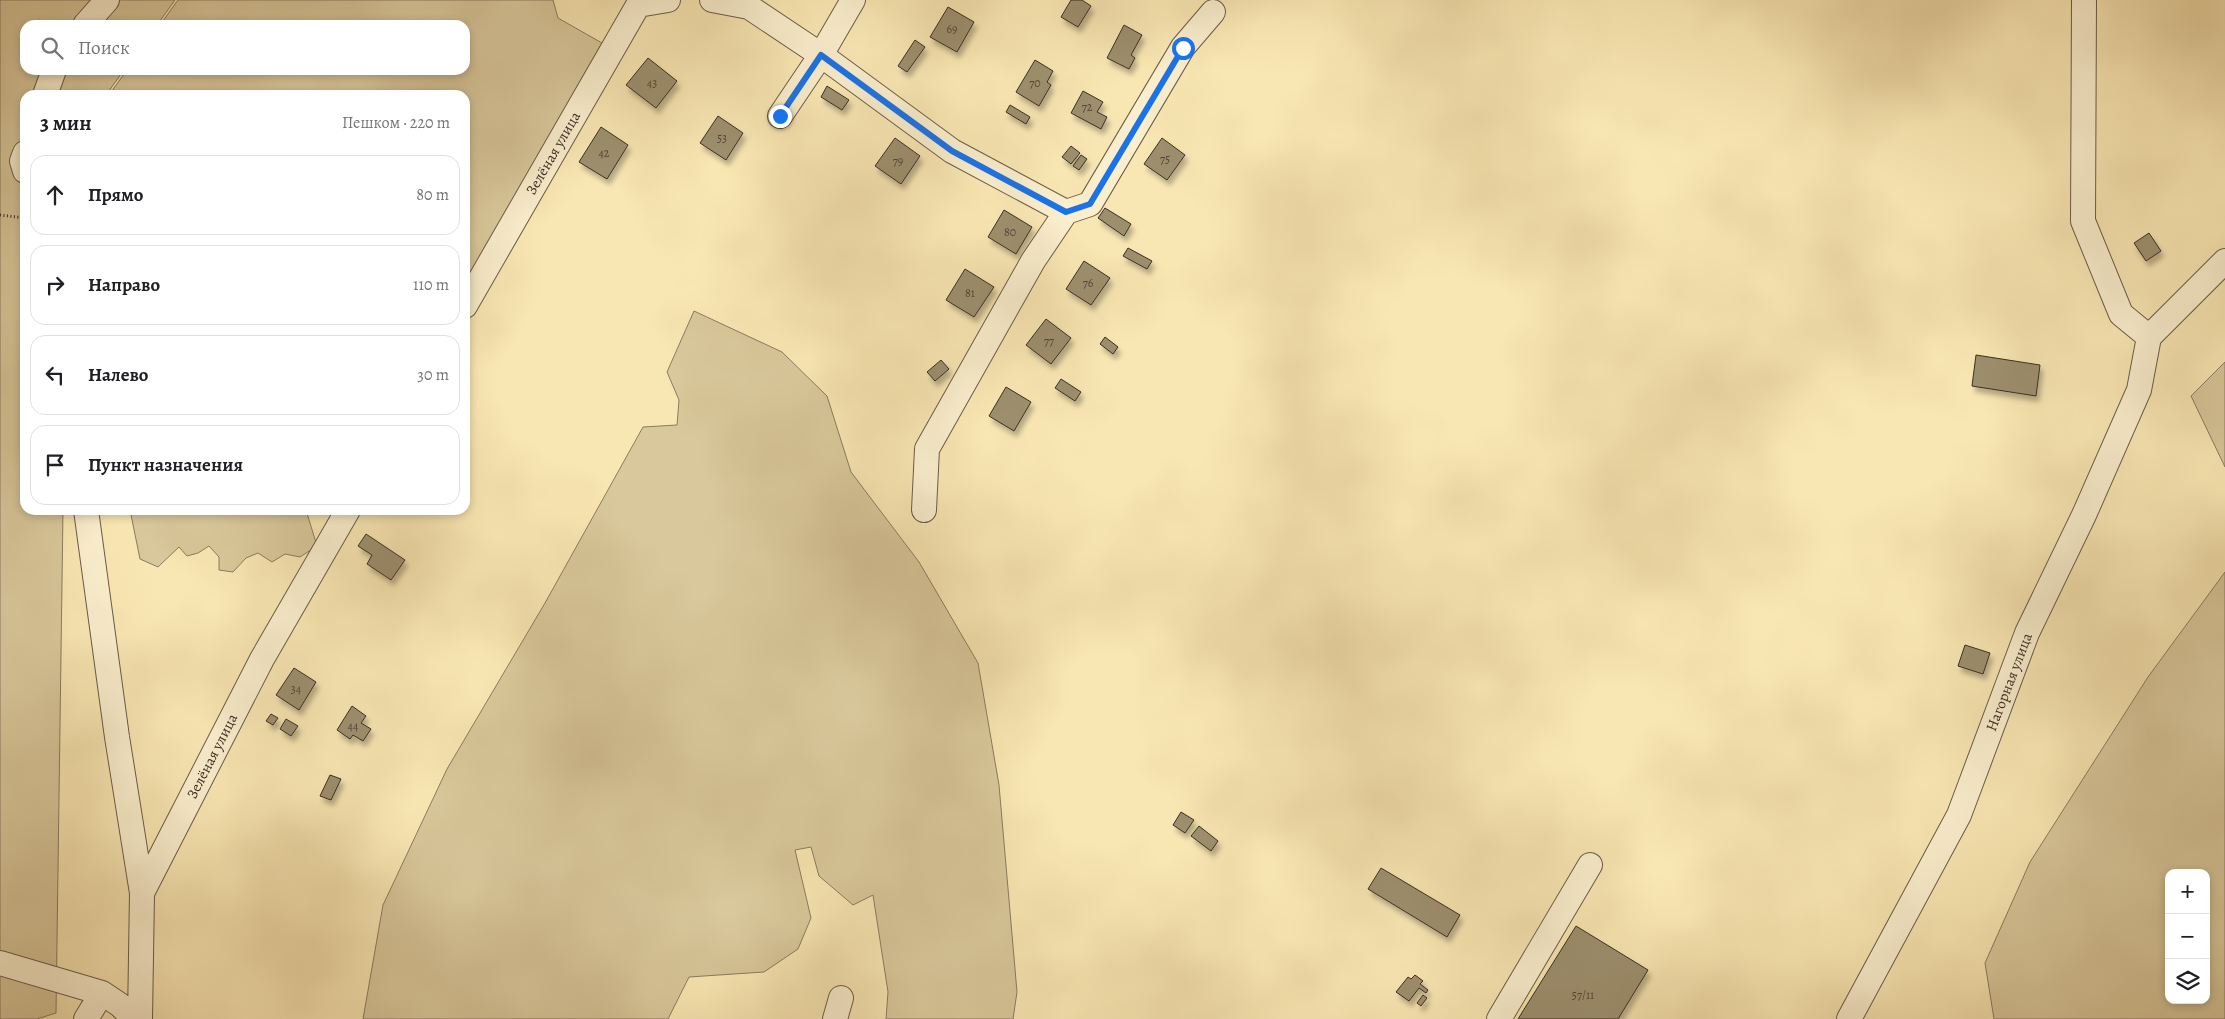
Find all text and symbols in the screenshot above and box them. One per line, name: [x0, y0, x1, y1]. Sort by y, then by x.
search box: [20, 20, 470, 75]
house number: 69: [946, 21, 958, 37]
icon: search: [38, 34, 66, 62]
text: Поиск: [78, 35, 130, 61]
route start: [1172, 37, 1195, 60]
house number: 43: [647, 75, 657, 91]
house number: 70: [1029, 75, 1041, 91]
house number: 72: [1082, 99, 1093, 115]
route end: [769, 105, 792, 128]
street label: Зелёная улица: [521, 108, 585, 198]
text: 3 мин: [40, 109, 92, 137]
text: Пешком · 220 m: [342, 112, 450, 134]
house number: 53: [717, 130, 727, 146]
house number: 42: [598, 145, 610, 161]
house number: 75: [1160, 151, 1170, 167]
house number: 79: [893, 153, 903, 169]
icon: ahead: [41, 181, 69, 209]
text: Прямо: [88, 182, 143, 208]
text: 80 m: [416, 184, 449, 206]
house number: 80: [1004, 224, 1016, 240]
icon: right: [41, 271, 69, 299]
text: Направо: [88, 272, 160, 298]
text: 110 m: [413, 274, 449, 296]
house number: 76: [1083, 275, 1094, 291]
house number: 81: [965, 285, 975, 301]
house number: 77: [1044, 333, 1055, 349]
icon: left: [41, 361, 69, 389]
text: Налево: [88, 362, 148, 388]
text: 30 m: [417, 364, 449, 386]
icon: arrive: [41, 451, 69, 479]
text: Пункт назначения: [88, 452, 243, 478]
street label: Нагорная улица: [1981, 630, 2037, 734]
house number: 34: [291, 681, 302, 697]
street label: Зелёная улица: [182, 710, 242, 802]
house number: 44: [348, 718, 359, 734]
map controls: [2165, 869, 2210, 1004]
button: +: [2165, 869, 2210, 914]
button: −: [2165, 914, 2210, 959]
button: layers: [2165, 959, 2210, 1004]
house number: 57/11: [1572, 987, 1594, 1003]

